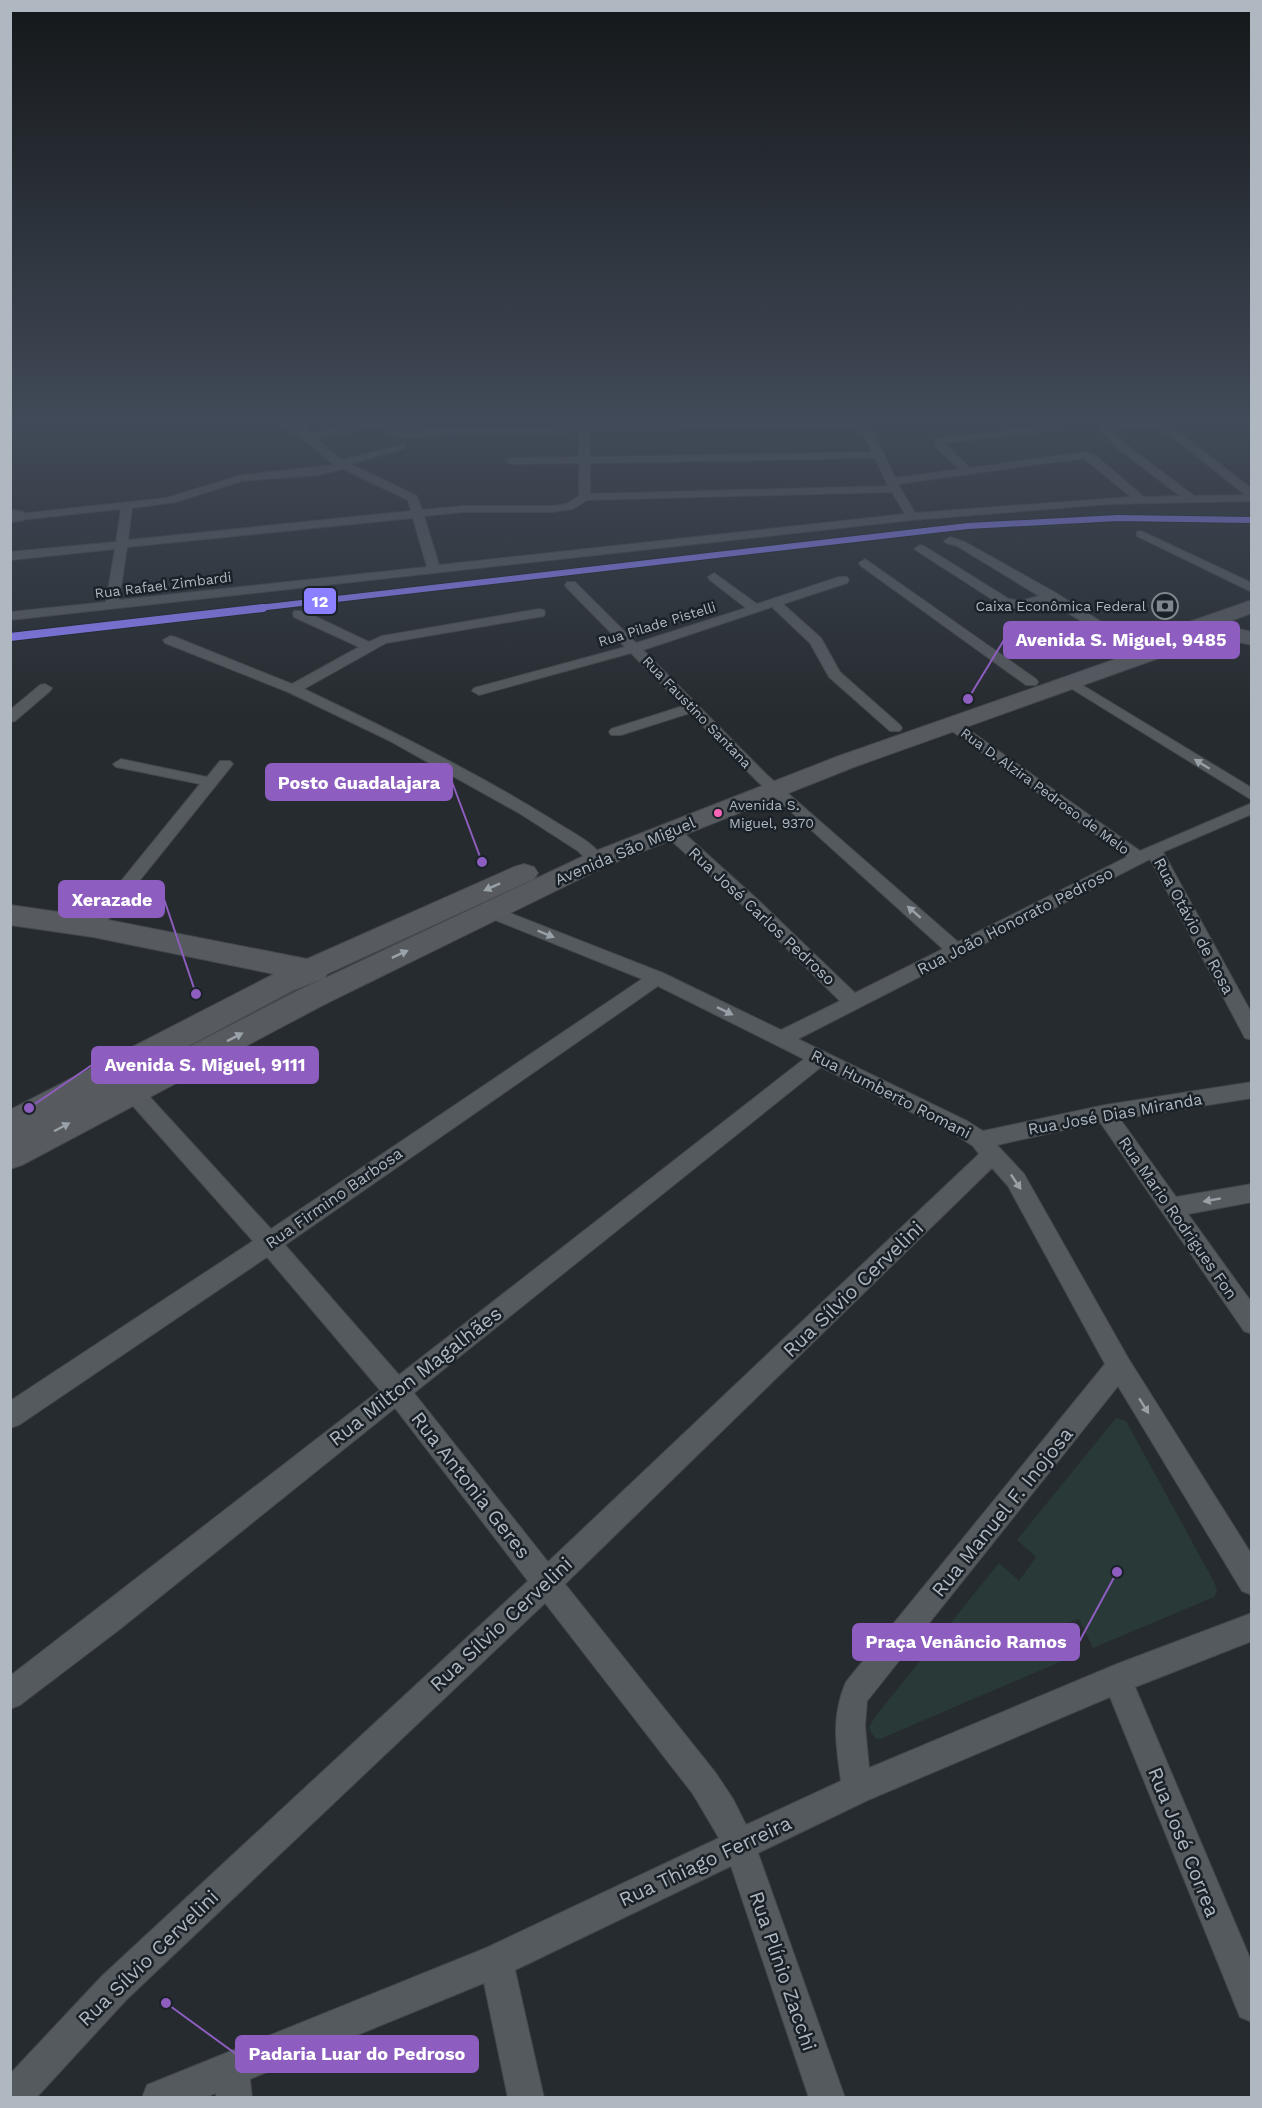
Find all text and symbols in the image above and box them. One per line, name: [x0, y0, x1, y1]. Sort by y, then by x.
street label: Rua Rafael Zimbardi: [94, 569, 232, 601]
line badge: 12: [303, 587, 337, 615]
bank icon: Caixa Econômica Federal: [1150, 591, 1180, 621]
text: 12: [312, 592, 328, 611]
street label: Rua Pilade Pistelli: [596, 598, 718, 650]
place label: Caixa Econômica Federal: [975, 598, 1147, 614]
callout: Avenida S. Miguel, 9485: [1004, 622, 1239, 658]
text: Avenida S. Miguel, 9485: [1015, 629, 1227, 650]
street label: Rua Faustino Santana: [639, 653, 755, 771]
street label: Rua D. Alzira Pedroso de Melo: [958, 724, 1132, 858]
one-way arrow: [1194, 758, 1210, 769]
callout: Posto Guadalajara: [266, 764, 452, 800]
text: Posto Guadalajara: [278, 772, 441, 793]
place label: Avenida S. Miguel, 9370: [729, 797, 814, 831]
marker: Avenida S. Miguel, 9370: [712, 807, 724, 819]
street label: Avenida São Miguel: [552, 813, 698, 889]
street label: Rua José Carlos Pedroso: [685, 843, 839, 989]
street label: Rua Otávio de Rosa: [1150, 855, 1238, 997]
street label: Rua João Honorato Pedroso: [914, 863, 1116, 979]
callout: Xerazade: [59, 881, 164, 917]
one-way arrow: [483, 882, 501, 892]
text: Xerazade: [72, 889, 152, 910]
one-way arrow: [906, 905, 921, 919]
one-way arrow: [537, 929, 555, 939]
one-way arrow: [392, 950, 409, 959]
one-way arrow: [716, 1006, 733, 1016]
one-way arrow: [226, 1032, 243, 1041]
street label: Rua Humberto Romani: [808, 1045, 974, 1143]
callout: Avenida S. Miguel, 9111: [92, 1047, 318, 1083]
text: Avenida S. Miguel, 9111: [105, 1054, 305, 1075]
street label: Rua José Dias Miranda: [1026, 1089, 1204, 1139]
one-way arrow: [54, 1122, 71, 1132]
street label: Rua Mario Rodrigues Fon: [1115, 1133, 1241, 1303]
street label: Rua Firmino Barbosa: [262, 1144, 406, 1252]
one-way arrow: [1010, 1174, 1021, 1190]
one-way arrow: [1202, 1196, 1221, 1205]
street label: Rua Sílvio Cervelini: [778, 1216, 928, 1362]
street label: Rua Milton Magalhães: [324, 1301, 506, 1451]
one-way arrow: [1138, 1398, 1149, 1414]
street label: Rua Antonia Geres: [406, 1407, 536, 1563]
street label: Rua Manuel F. Inojosa: [926, 1422, 1078, 1602]
street label: Rua Sílvio Cervelini: [425, 1552, 577, 1696]
callout: Praça Venâncio Ramos: [853, 1624, 1079, 1660]
text: Praça Venâncio Ramos: [865, 1631, 1067, 1652]
street label: Rua José Correa: [1143, 1764, 1225, 1920]
street label: Rua Thiago Ferreira: [615, 1811, 795, 1911]
street label: Rua Sílvio Cervelini: [73, 1885, 223, 2031]
street label: Rua Plínio Zacchi: [744, 1888, 822, 2054]
callout: Padaria Luar do Pedroso: [236, 2036, 478, 2072]
text: Padaria Luar do Pedroso: [249, 2043, 466, 2064]

